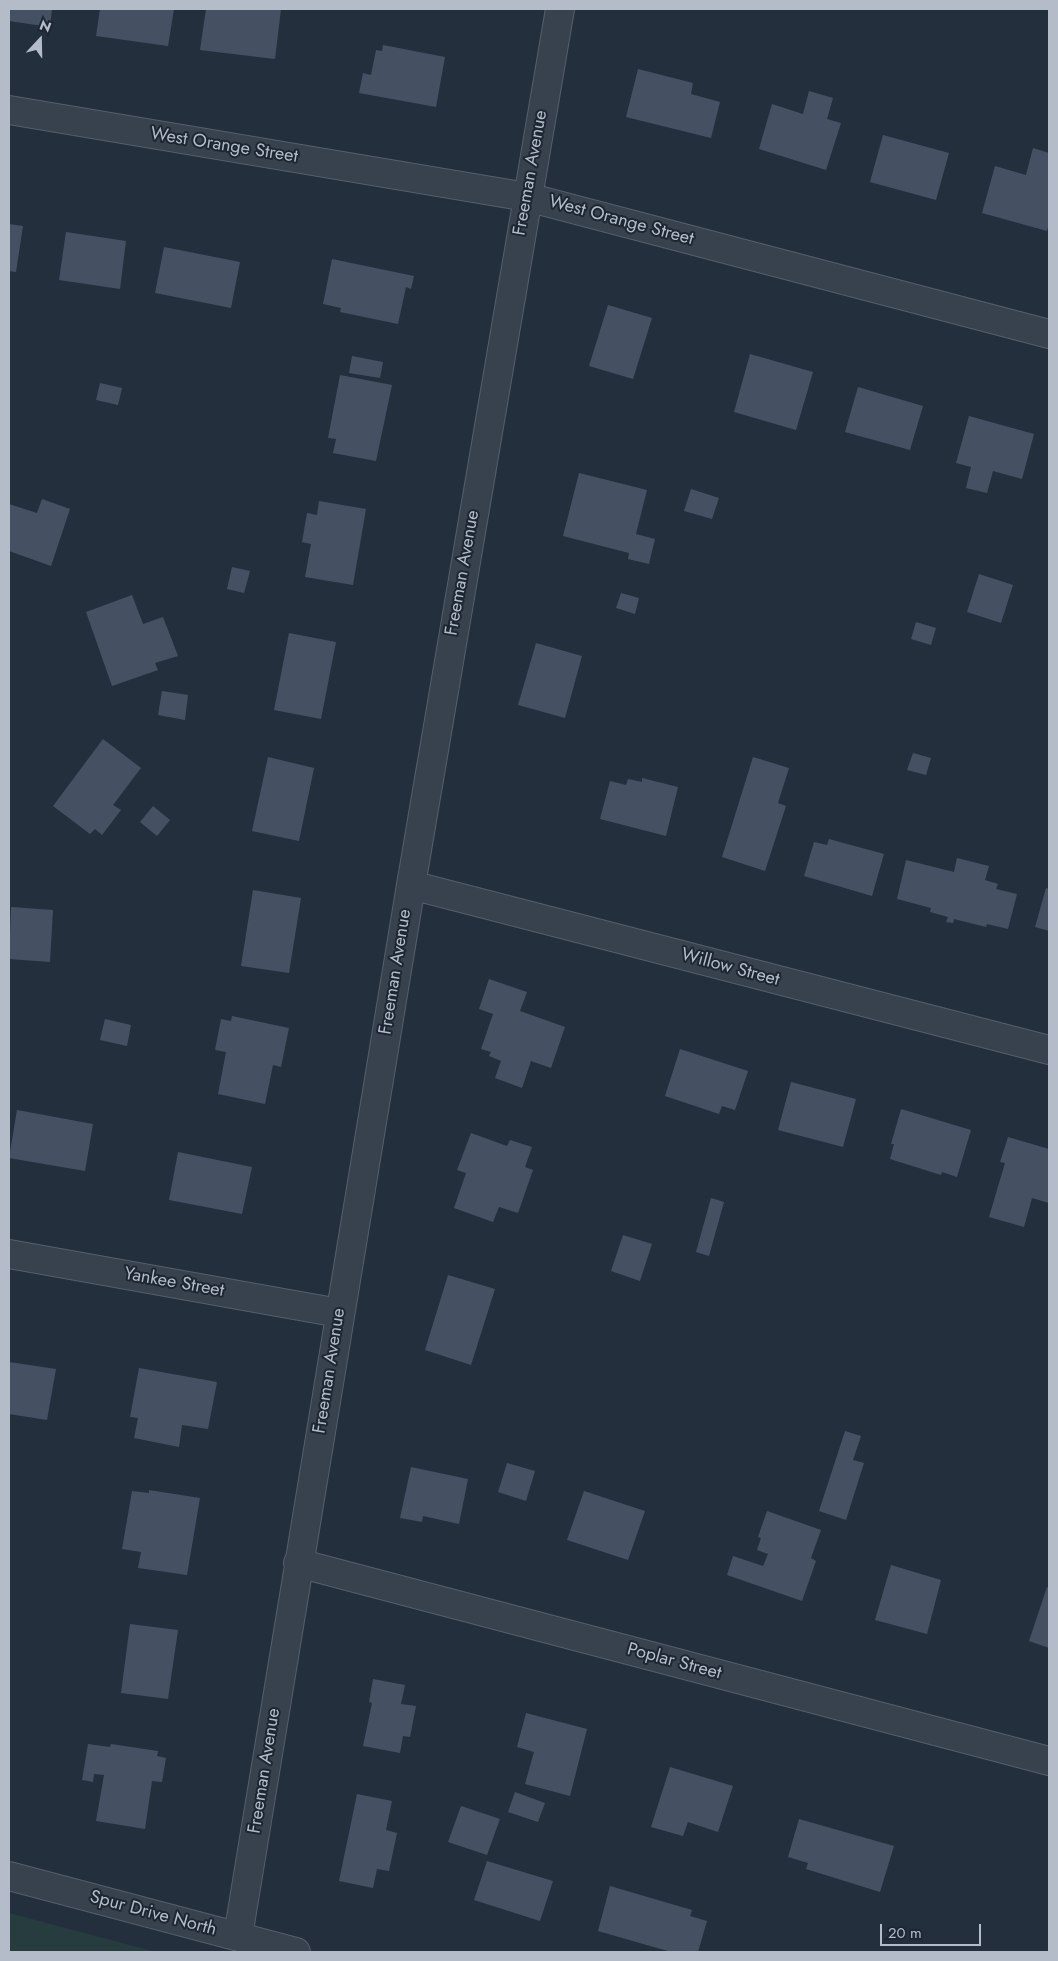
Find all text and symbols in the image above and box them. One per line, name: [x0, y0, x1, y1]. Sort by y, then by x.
north arrow: [15, 15, 65, 65]
text: N: [37, 15, 54, 37]
street label: Freeman Avenue: [509, 109, 553, 237]
street label: West Orange Street: [149, 124, 299, 168]
street label: West Orange Street: [546, 191, 696, 251]
street label: Freeman Avenue: [441, 509, 485, 637]
street label: Freeman Avenue: [375, 908, 417, 1036]
street label: Willow Street: [678, 945, 782, 991]
street label: Yankee Street: [122, 1264, 226, 1302]
street label: Freeman Avenue: [309, 1307, 351, 1435]
street label: Poplar Street: [624, 1639, 724, 1685]
street label: Freeman Avenue: [244, 1707, 286, 1835]
street label: Spur Drive North: [87, 1887, 219, 1941]
scale bar: [883, 1914, 984, 1946]
text: 20 m: [888, 1922, 922, 1944]

